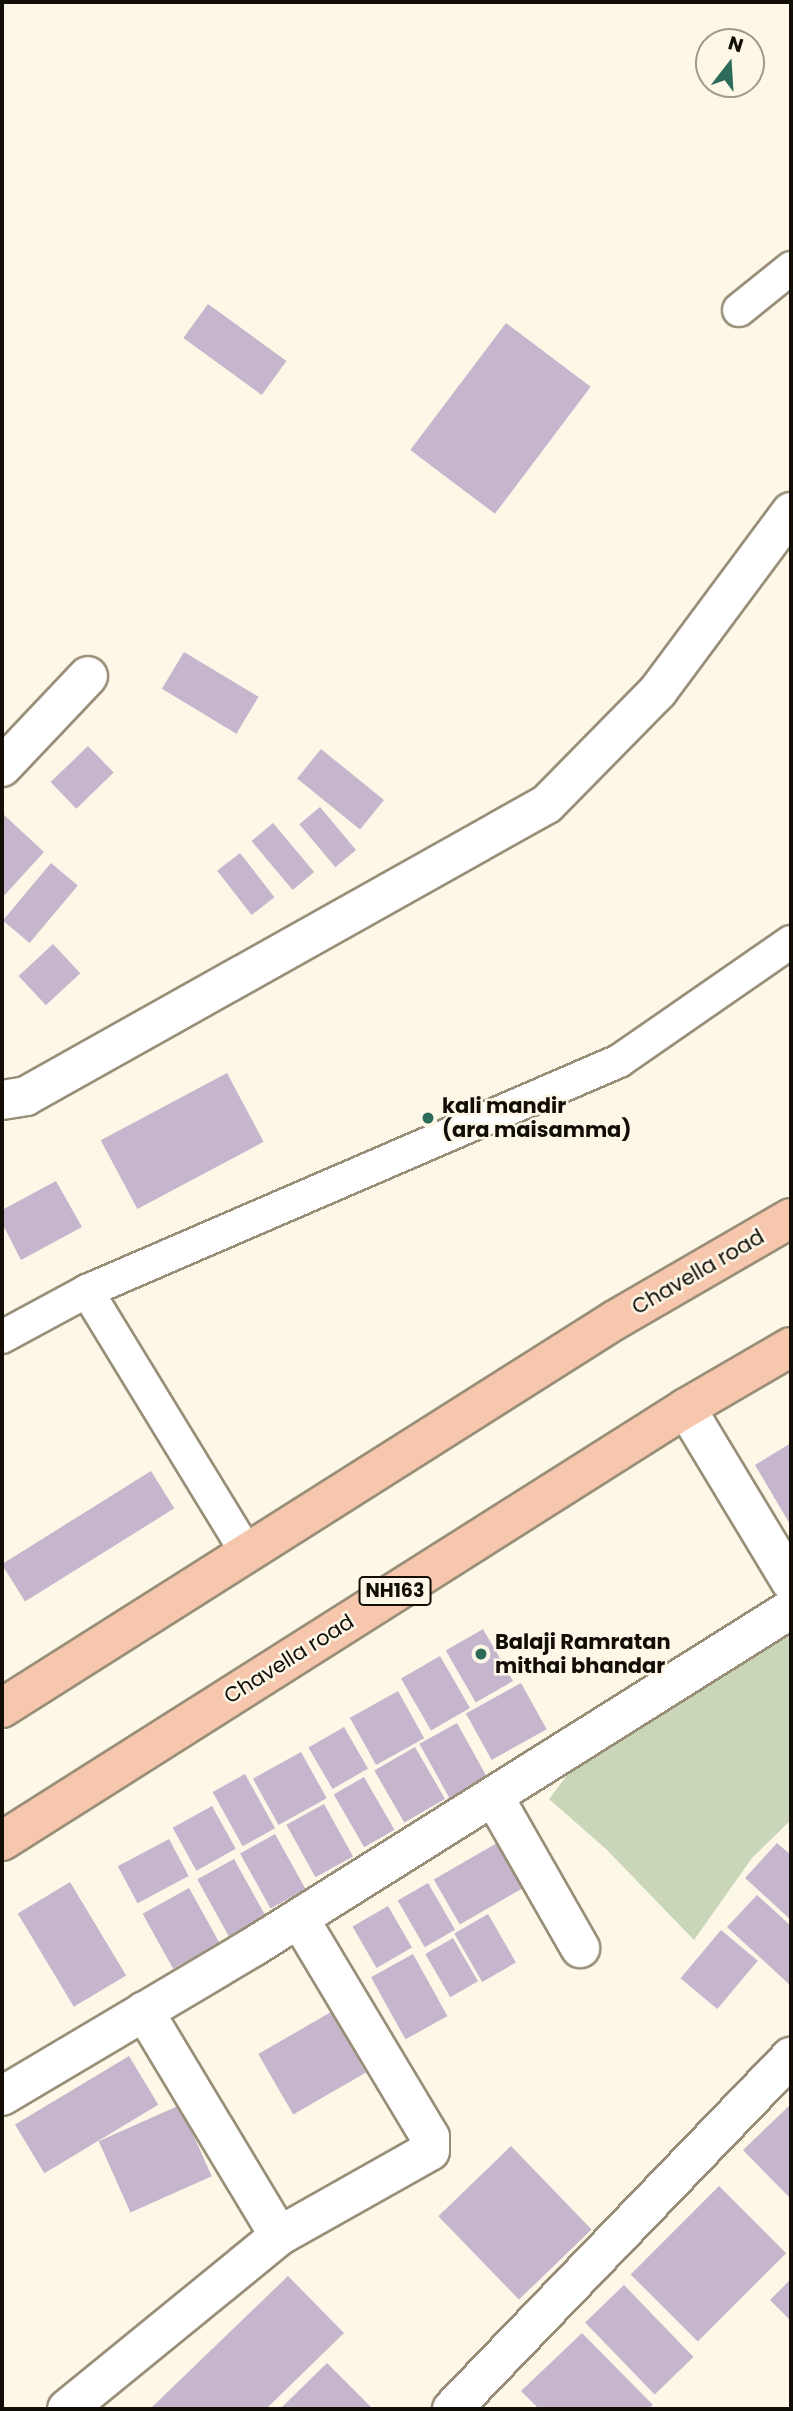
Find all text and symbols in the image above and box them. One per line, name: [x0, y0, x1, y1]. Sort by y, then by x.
north arrow: [695, 28, 765, 98]
text: N: [725, 29, 746, 59]
place label: kali mandir (ara maisamma): [442, 1093, 631, 1143]
marker: kali mandir (ara maisamma): [420, 1110, 436, 1126]
street label: Chavella road: [627, 1224, 769, 1320]
road number: NH163: [358, 1576, 432, 1606]
street label: Chavella road: [219, 1609, 359, 1709]
place label: Balaji Ramratan mithai bhandar: [495, 1629, 671, 1679]
marker: Balaji Ramratan mithai bhandar: [473, 1646, 489, 1662]

